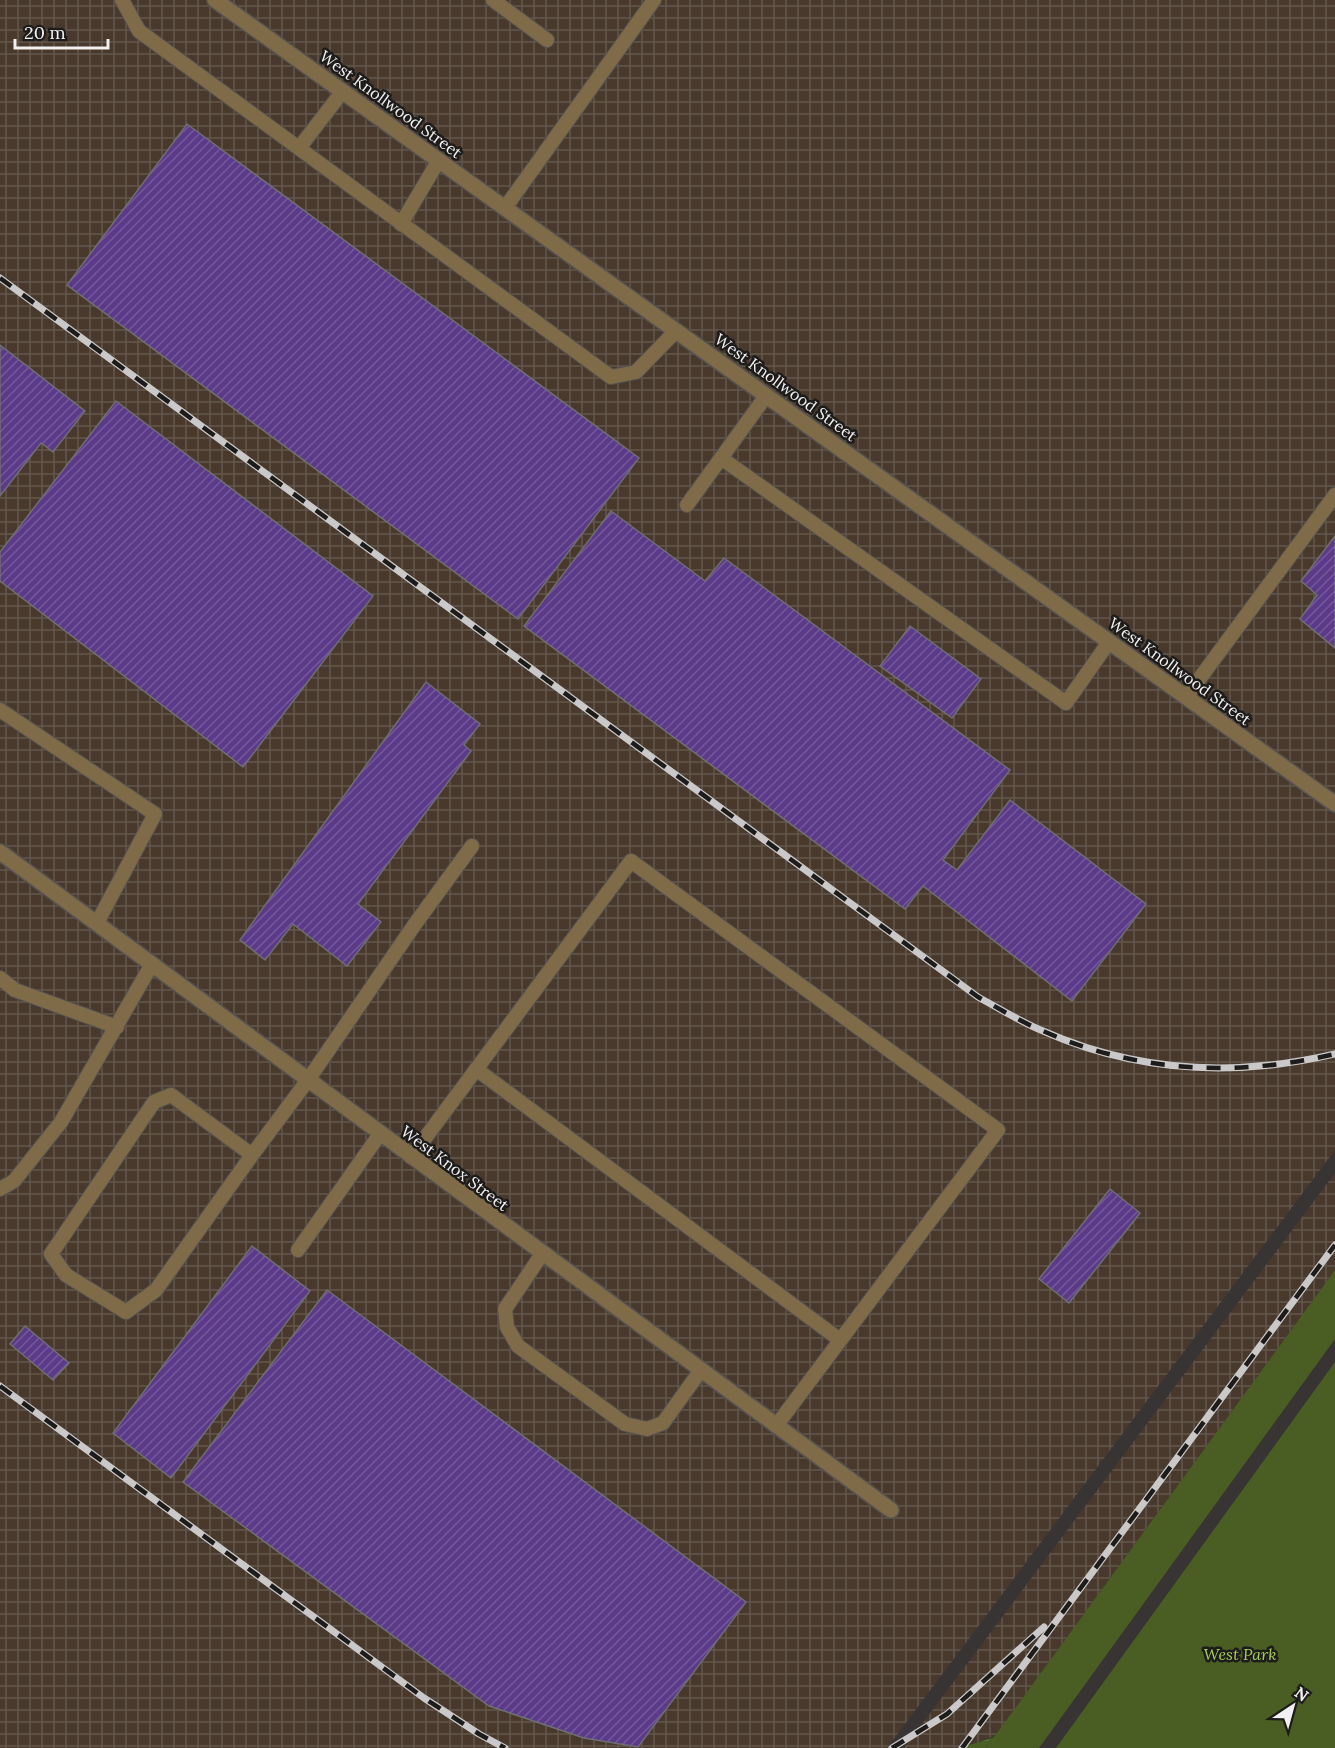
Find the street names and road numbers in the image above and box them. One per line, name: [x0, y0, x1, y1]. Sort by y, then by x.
street label: West Knollwood Street: [316, 46, 467, 163]
street label: West Knollwood Street: [711, 329, 862, 446]
street label: West Knollwood Street: [1105, 613, 1256, 730]
street label: West Knox Street: [397, 1121, 513, 1216]

